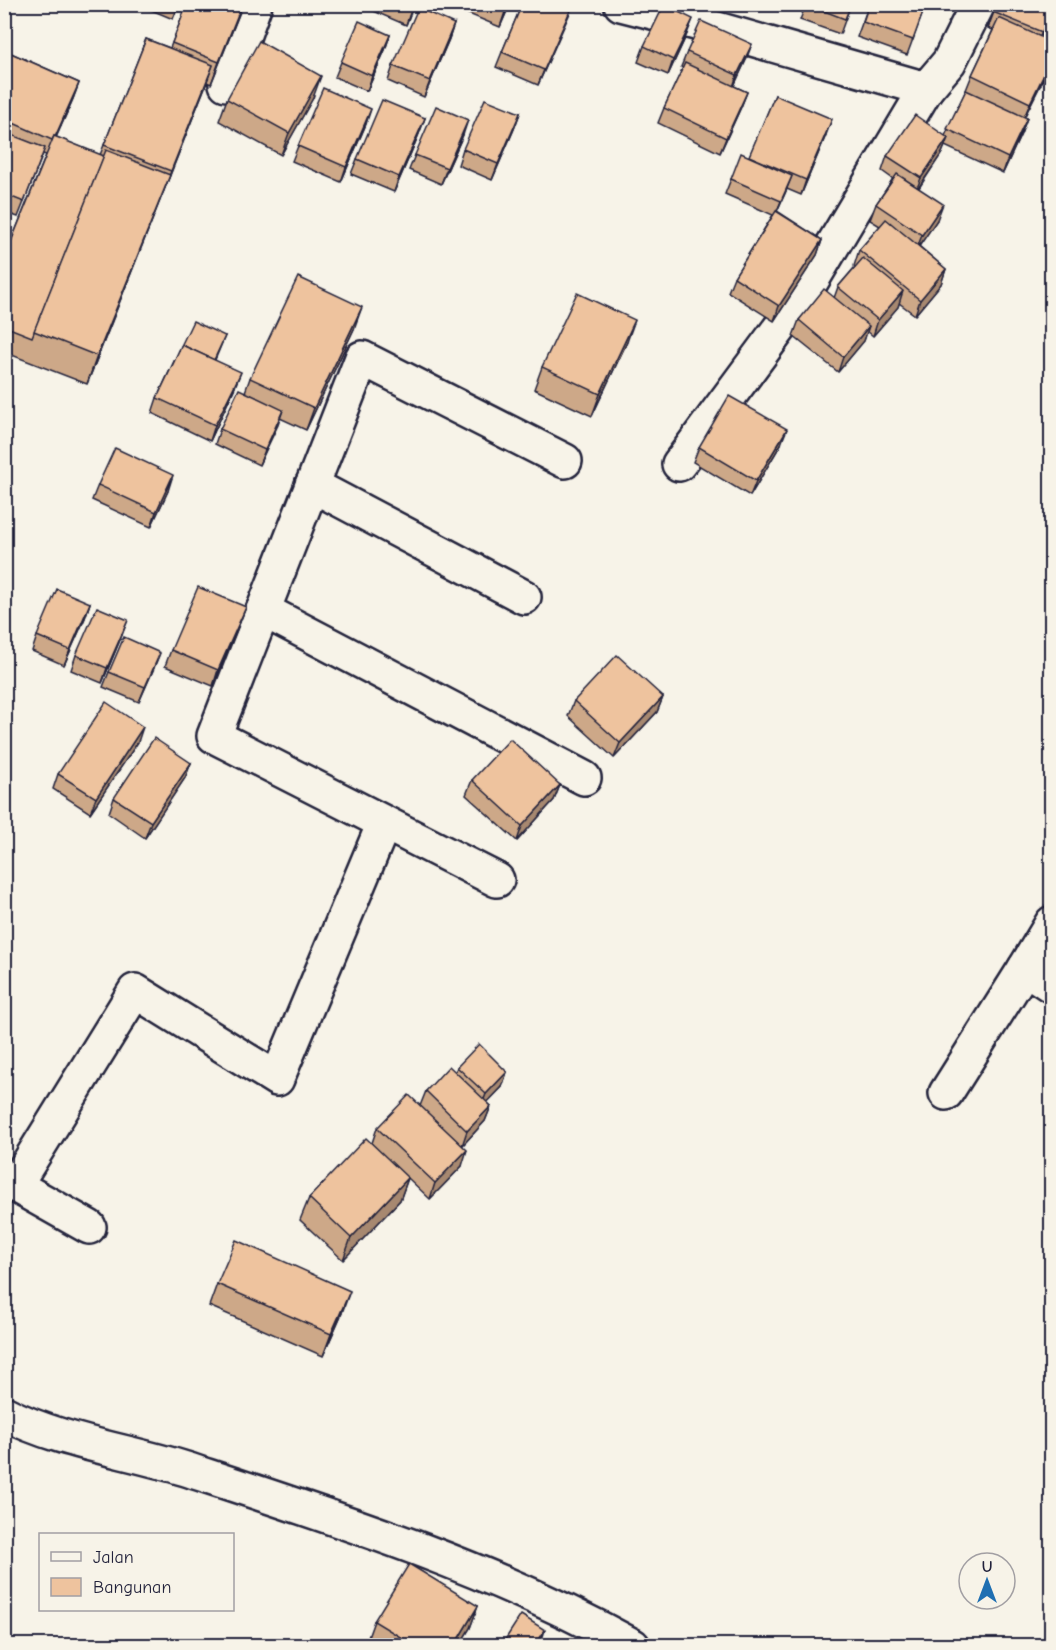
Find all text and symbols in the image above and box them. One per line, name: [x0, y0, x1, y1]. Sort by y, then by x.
legend: [39, 1533, 234, 1611]
text: Jalan: [93, 1547, 134, 1568]
north arrow: [957, 1551, 1017, 1611]
text: U: [982, 1558, 992, 1576]
text: Bangunan: [93, 1577, 171, 1598]

